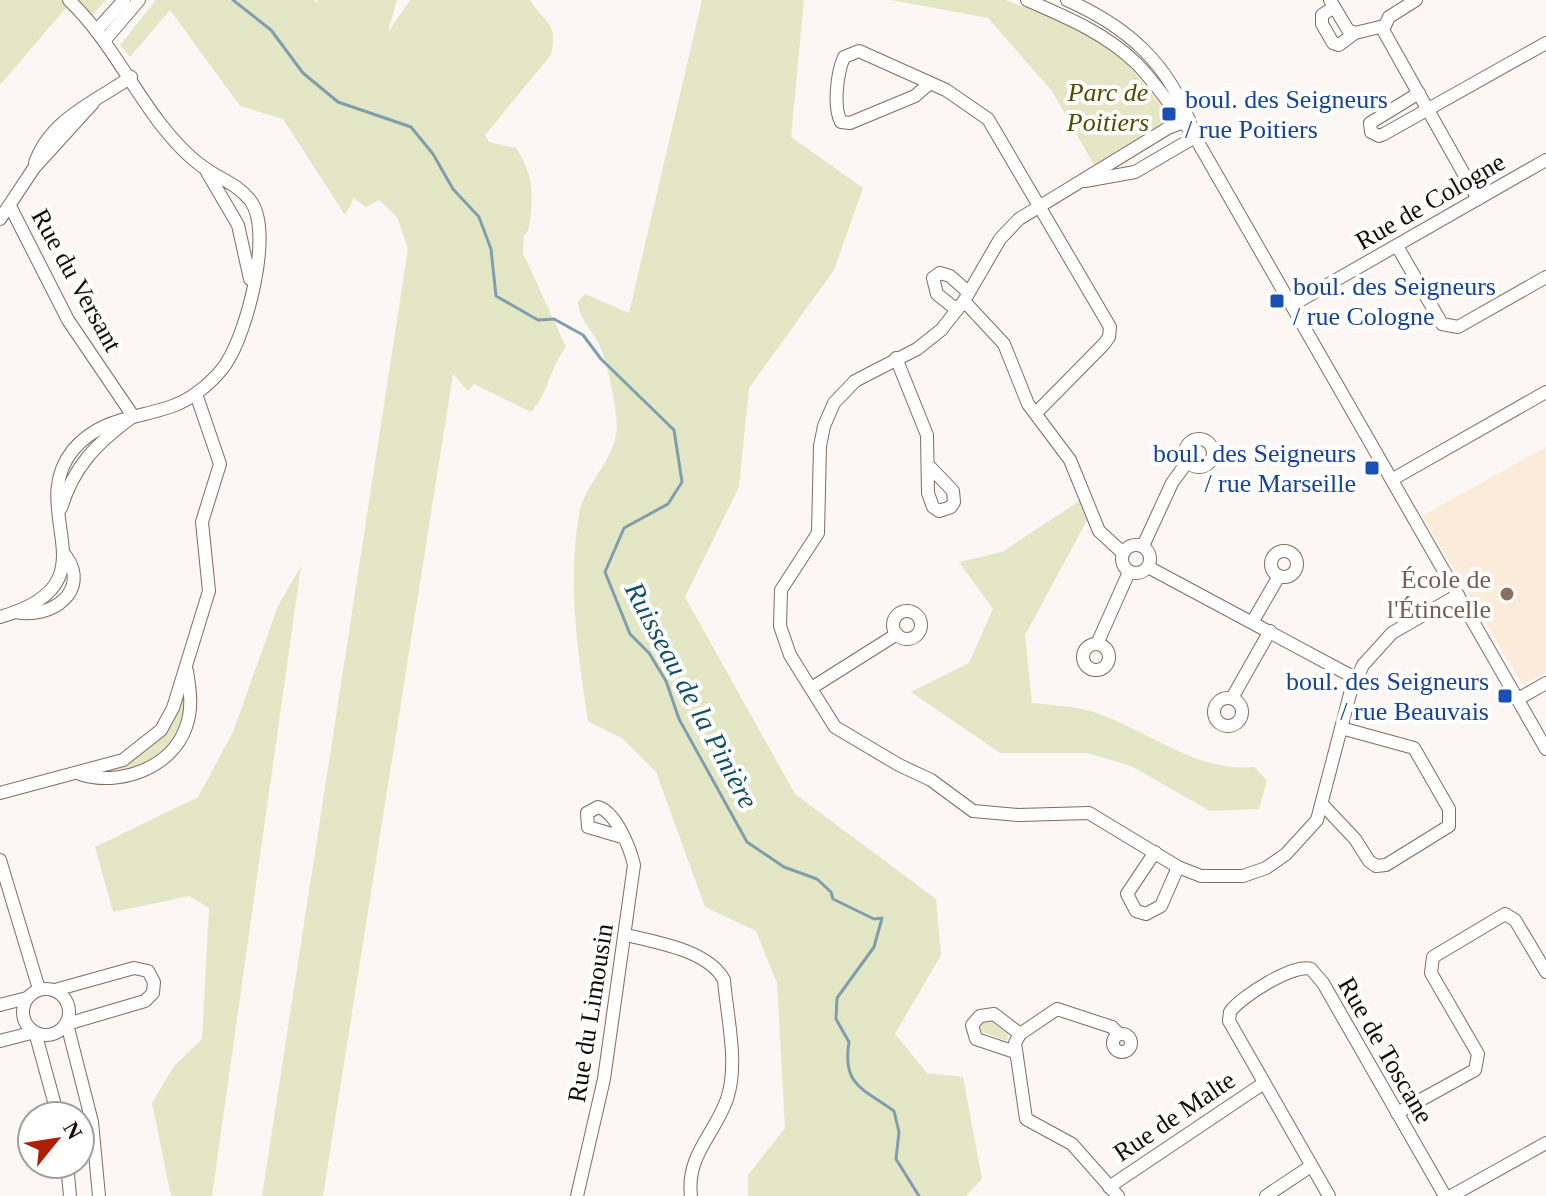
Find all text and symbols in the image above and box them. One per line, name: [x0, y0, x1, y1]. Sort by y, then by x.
park label: Parc de Poitiers: [1066, 78, 1149, 137]
place label: boul. des Seigneurs / rue Poitiers: [1185, 85, 1388, 144]
marker: boul. des Seigneurs / rue Poitiers: [1160, 105, 1178, 123]
street label: Rue de Cologne: [1350, 147, 1510, 256]
street label: Rue du Versant: [25, 204, 128, 357]
place label: boul. des Seigneurs / rue Cologne: [1293, 272, 1496, 331]
marker: boul. des Seigneurs / rue Cologne: [1268, 292, 1286, 310]
place label: boul. des Seigneurs / rue Marseille: [1153, 439, 1356, 498]
marker: boul. des Seigneurs / rue Marseille: [1363, 459, 1381, 477]
place label: École de l'Étincelle: [1387, 565, 1491, 624]
water label: Ruisseau de la Pinière: [618, 576, 764, 814]
marker: École de l'Étincelle: [1498, 585, 1516, 603]
place label: boul. des Seigneurs / rue Beauvais: [1286, 667, 1489, 726]
marker: boul. des Seigneurs / rue Beauvais: [1496, 687, 1514, 705]
street label: Rue du Limousin: [562, 922, 619, 1105]
street label: Rue de Toscane: [1332, 972, 1439, 1128]
street label: Rue de Malte: [1108, 1065, 1240, 1168]
north arrow: [16, 1100, 96, 1180]
text: N: [58, 1117, 88, 1143]

